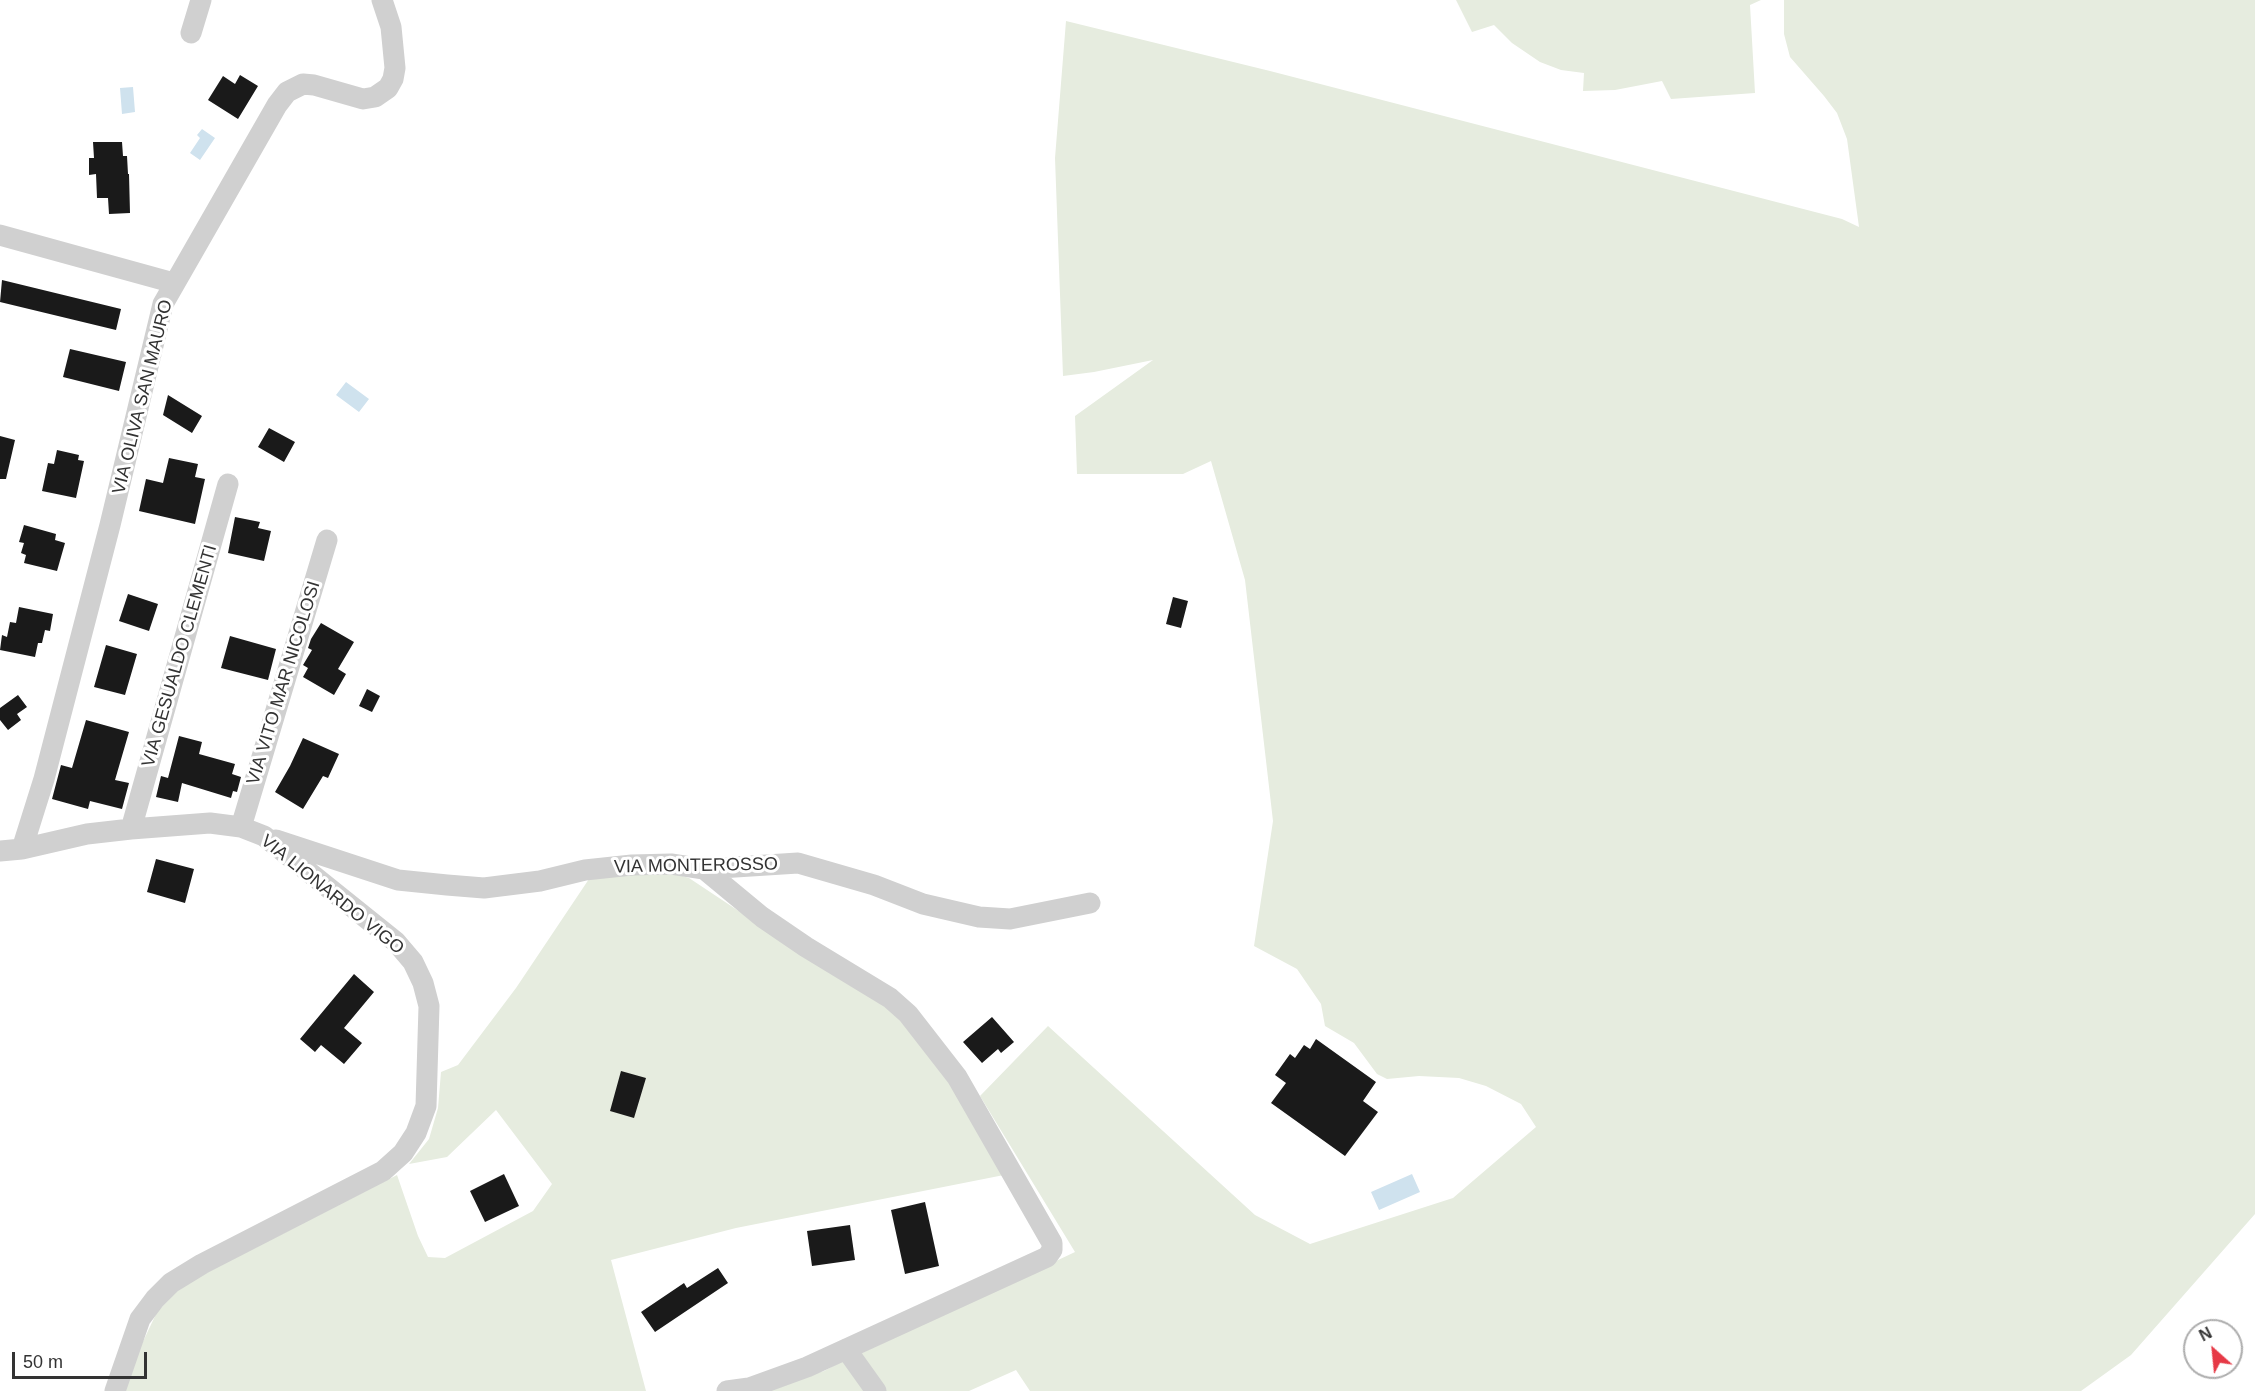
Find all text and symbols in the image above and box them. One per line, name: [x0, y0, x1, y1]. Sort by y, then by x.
street label: VIA OLIVA SAN MAURO: [108, 297, 178, 497]
street label: VIA GESUALDO CLEMENTI: [138, 542, 222, 770]
street label: VIA VITO MAR NICOLOSI: [243, 579, 325, 787]
street label: VIA LIONARDO VIGO: [256, 831, 408, 959]
street label: VIA MONTEROSSO: [614, 854, 778, 878]
north arrow: [2183, 1319, 2243, 1379]
text: N: [2196, 1324, 2215, 1344]
scale bar: [15, 1340, 150, 1378]
text: 50 m: [23, 1352, 63, 1372]

